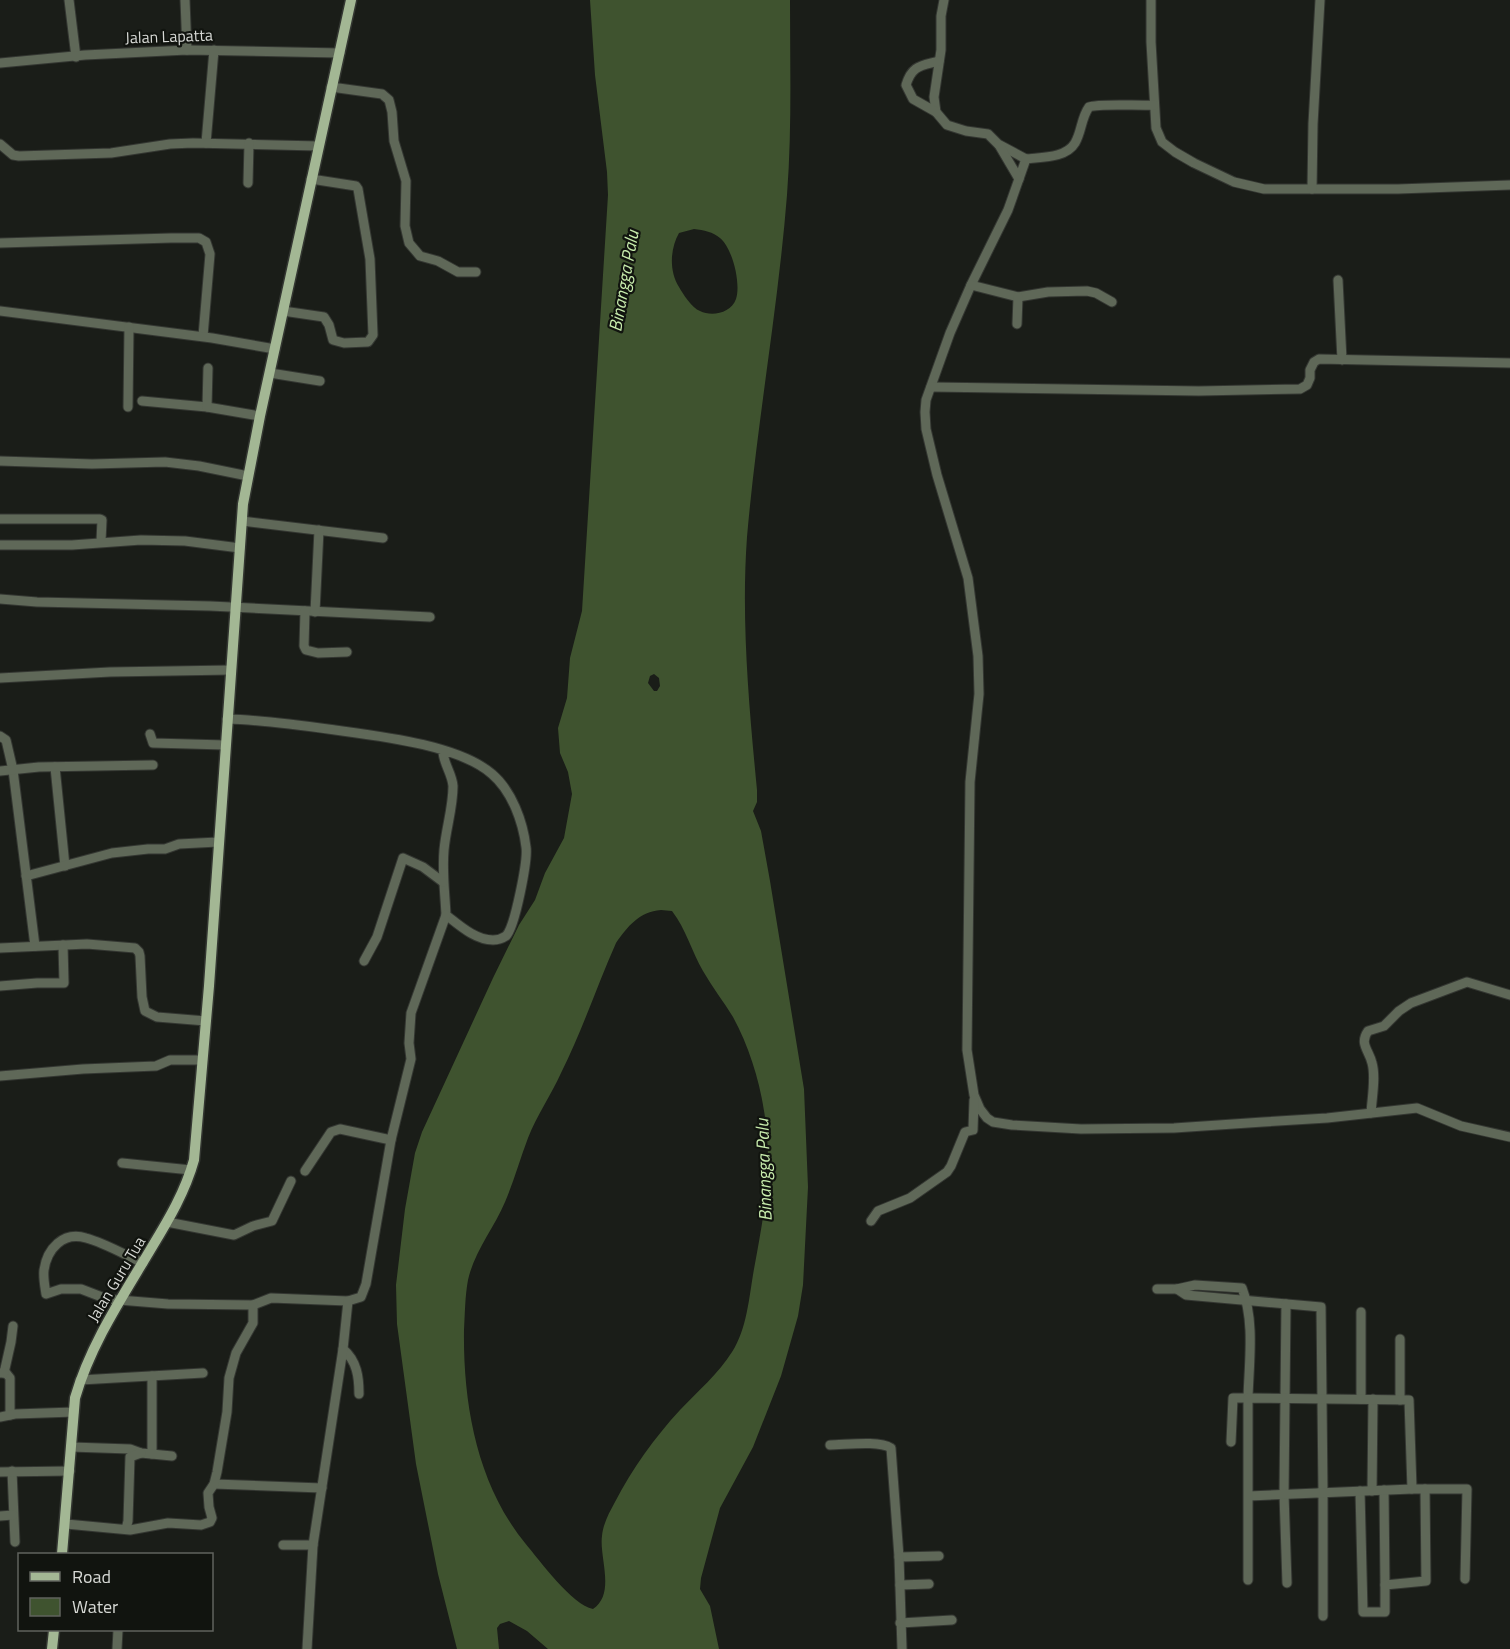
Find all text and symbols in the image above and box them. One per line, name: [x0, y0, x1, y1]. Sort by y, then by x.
street label: Jalan Lapatta: [125, 22, 213, 50]
water label: Binangga Palu: [601, 227, 646, 334]
water label: Binangga Palu: [748, 1117, 779, 1222]
street label: Jalan Guru Tua: [81, 1232, 151, 1326]
legend: [18, 1553, 213, 1631]
text: Road: [72, 1563, 111, 1590]
text: Water: [72, 1593, 118, 1620]

